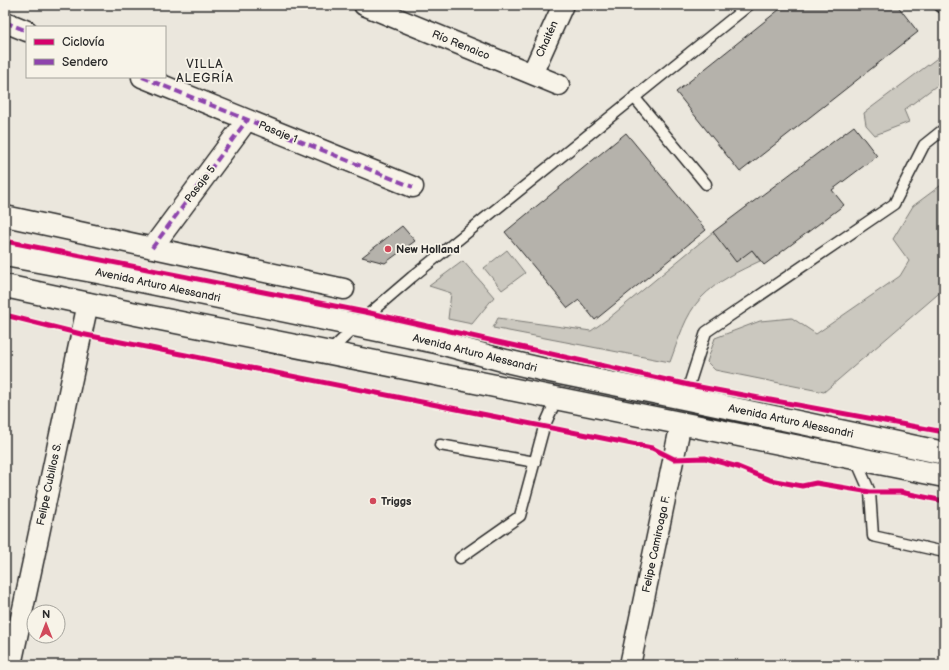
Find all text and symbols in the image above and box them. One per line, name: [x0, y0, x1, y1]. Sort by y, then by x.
street label: Chaitén: [533, 19, 561, 59]
legend: [26, 26, 166, 78]
street label: Río Renaico: [430, 28, 492, 62]
text: Ciclovía: [62, 35, 105, 50]
text: Sendero: [62, 55, 108, 70]
district label: VILLA ALEGRÍA: [176, 57, 234, 86]
street label: Pasaje 1: [257, 118, 299, 146]
street label: Pasaje 5: [182, 163, 218, 205]
place label: New Holland: [396, 243, 460, 256]
marker: New Holland: [383, 244, 393, 254]
street label: Avenida Arturo Alessandri: [94, 265, 222, 305]
street label: Avenida Arturo Alessandri: [412, 331, 538, 375]
street label: Avenida Arturo Alessandri: [727, 401, 855, 441]
street label: Felipe Cubillos S.: [34, 441, 64, 527]
street label: Felipe Camiroaga F.: [639, 494, 673, 594]
place label: Triggs: [381, 495, 412, 508]
marker: Triggs: [368, 496, 378, 506]
north arrow: [26, 604, 66, 644]
text: N: [42, 608, 50, 621]

